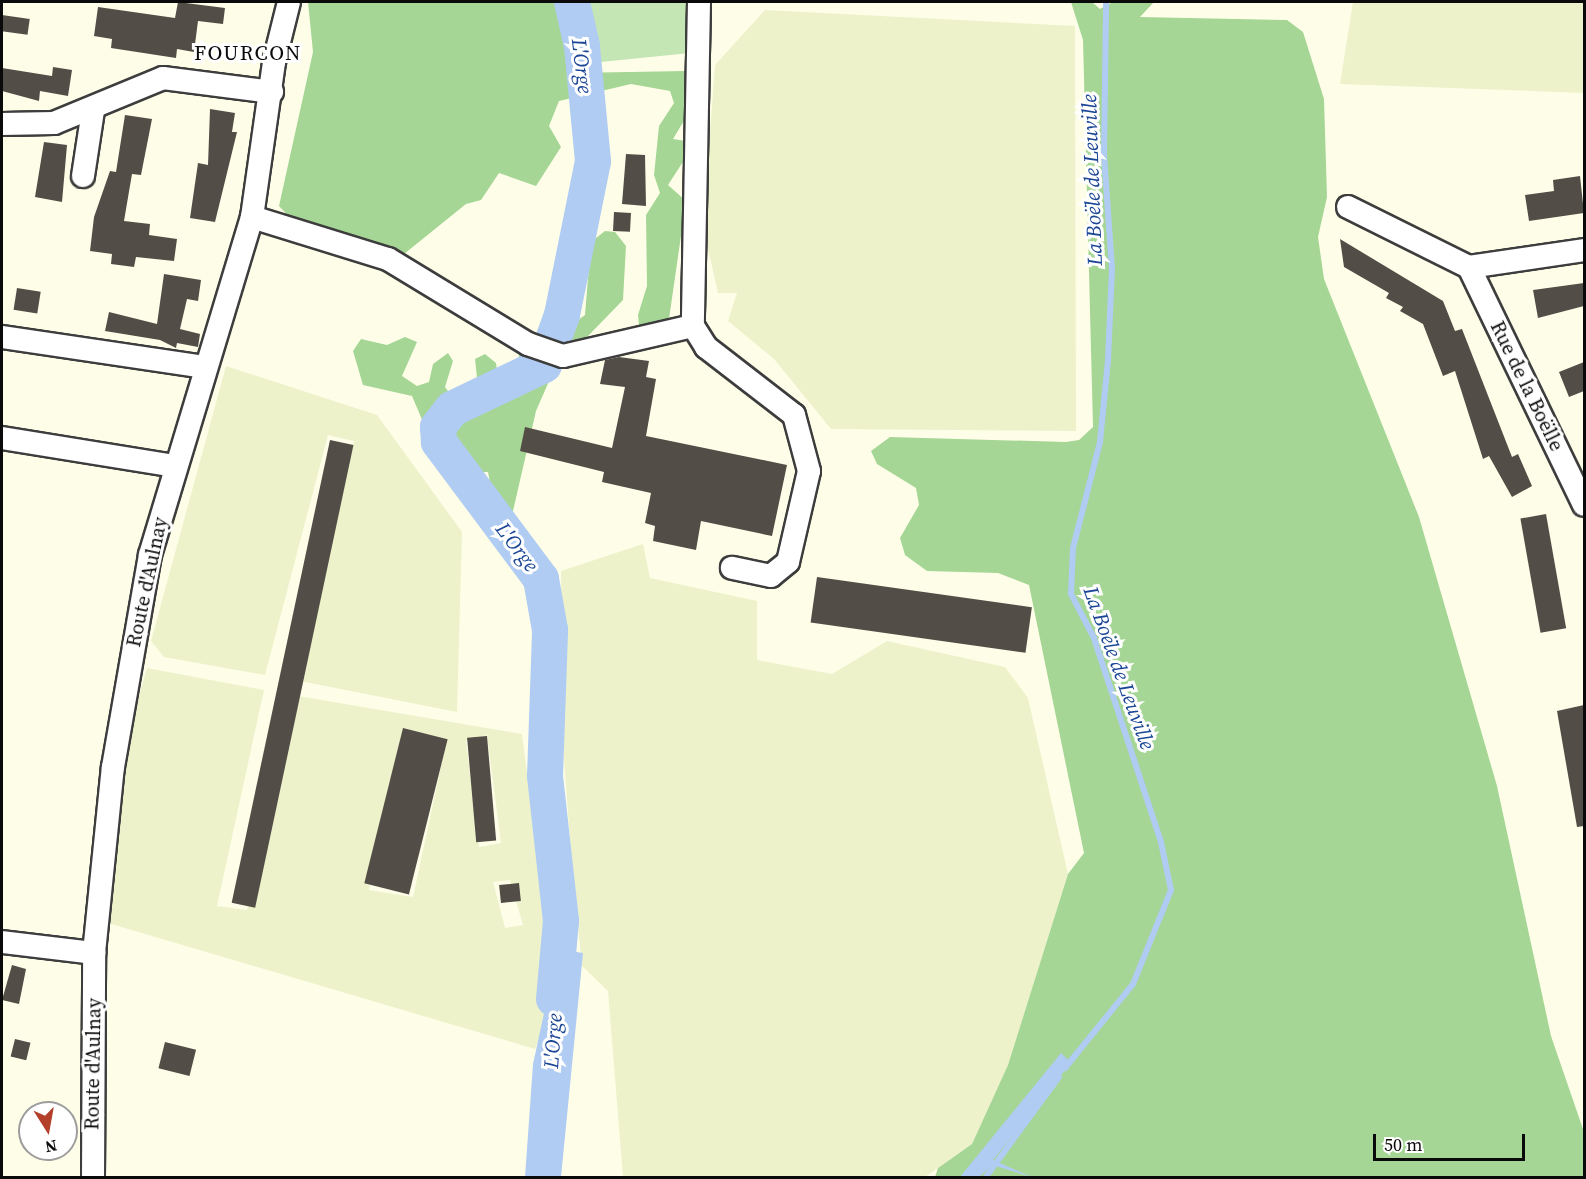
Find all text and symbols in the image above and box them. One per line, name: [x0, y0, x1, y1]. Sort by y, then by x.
water label: L'Orge: [566, 37, 598, 95]
district label: FOURCON: [194, 40, 302, 66]
water label: La Boële de Leuville: [1076, 94, 1108, 266]
street label: Rue de la Boëlle: [1485, 317, 1569, 455]
street label: Route d'Aulnay: [122, 515, 172, 649]
water label: L'Orge: [490, 517, 544, 577]
water label: La Boële de Leuville: [1078, 583, 1160, 753]
street label: Route d'Aulnay: [80, 998, 106, 1130]
water label: L'Orge: [539, 1013, 567, 1069]
north arrow: [18, 1101, 78, 1161]
scale bar: [1376, 1122, 1528, 1160]
text: 50 m: [1384, 1132, 1422, 1157]
text: N: [43, 1135, 59, 1159]

